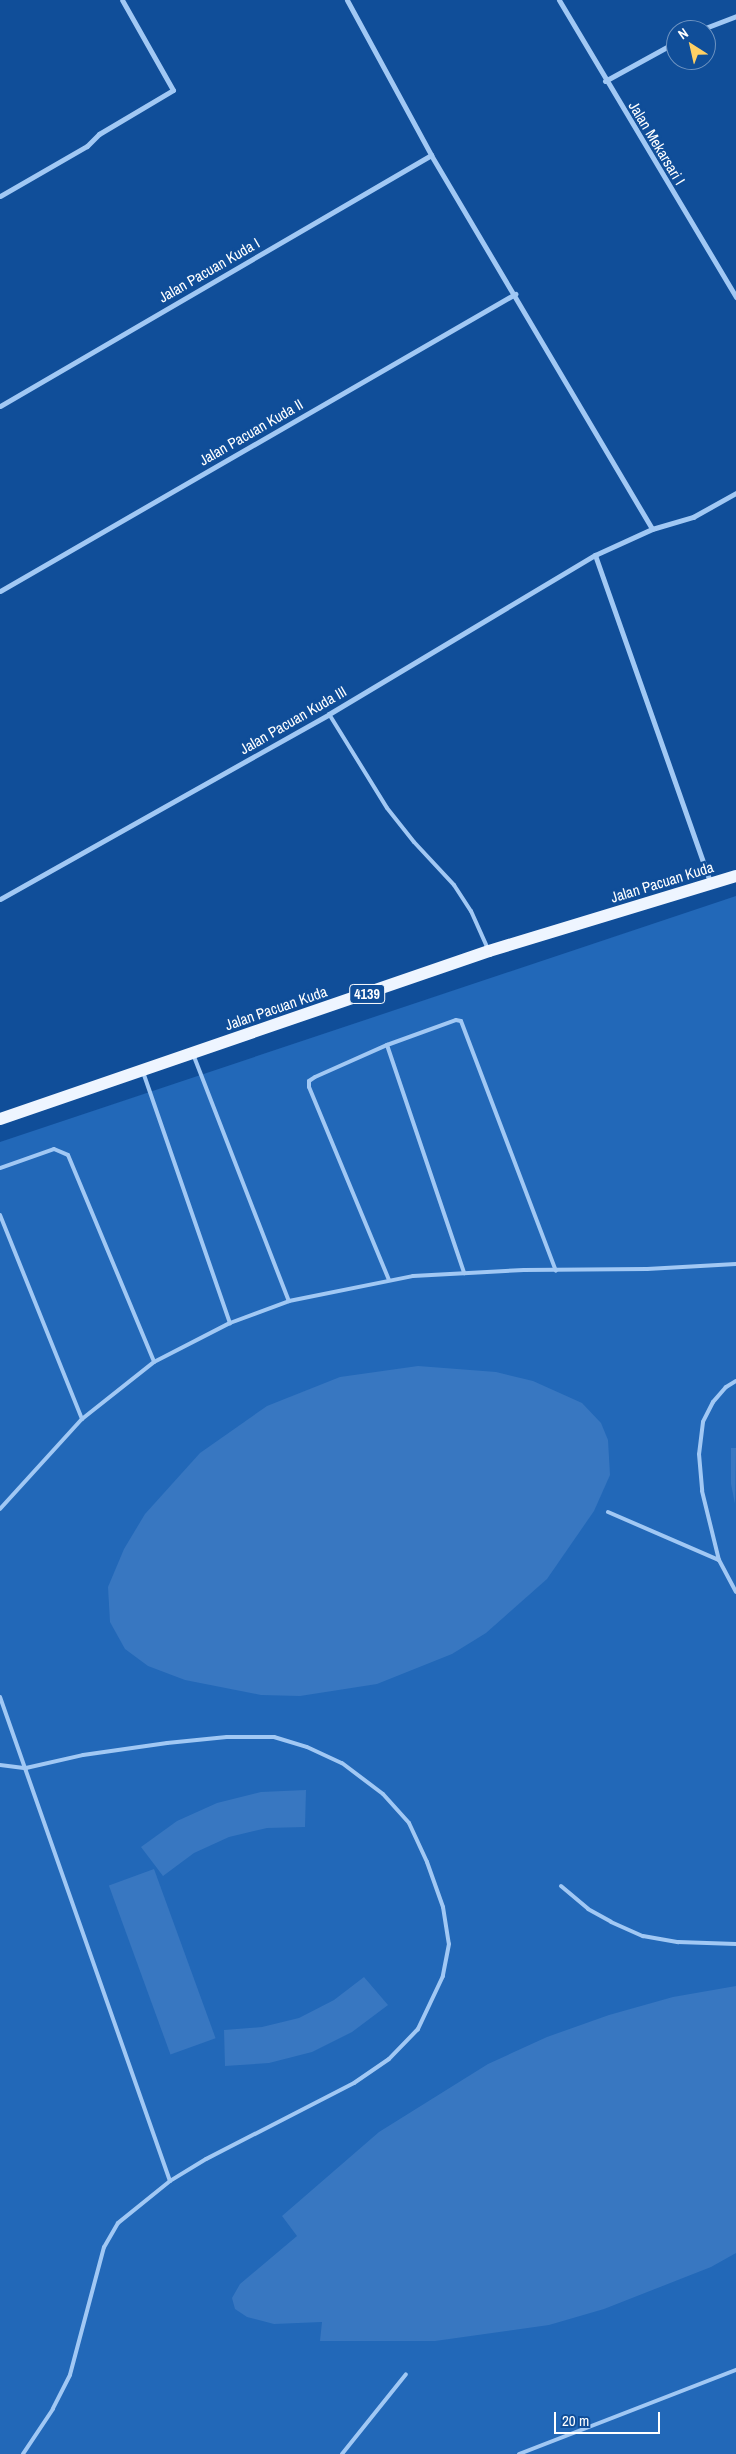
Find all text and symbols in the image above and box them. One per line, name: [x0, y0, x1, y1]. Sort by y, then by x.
north arrow: [666, 20, 716, 70]
text: N: [674, 24, 692, 43]
street label: Jalan Mekarsari I: [625, 98, 689, 188]
street label: Jalan Pacuan Kuda I: [155, 234, 263, 306]
street label: Jalan Pacuan Kuda II: [196, 395, 306, 469]
street label: Jalan Pacuan Kuda III: [236, 682, 350, 758]
street label: Jalan Pacuan Kuda: [608, 858, 716, 906]
street label: Jalan Pacuan Kuda: [223, 982, 329, 1034]
road number: 4139: [348, 982, 386, 1006]
scale bar: [556, 2402, 662, 2434]
text: 20 m: [562, 2410, 589, 2431]

